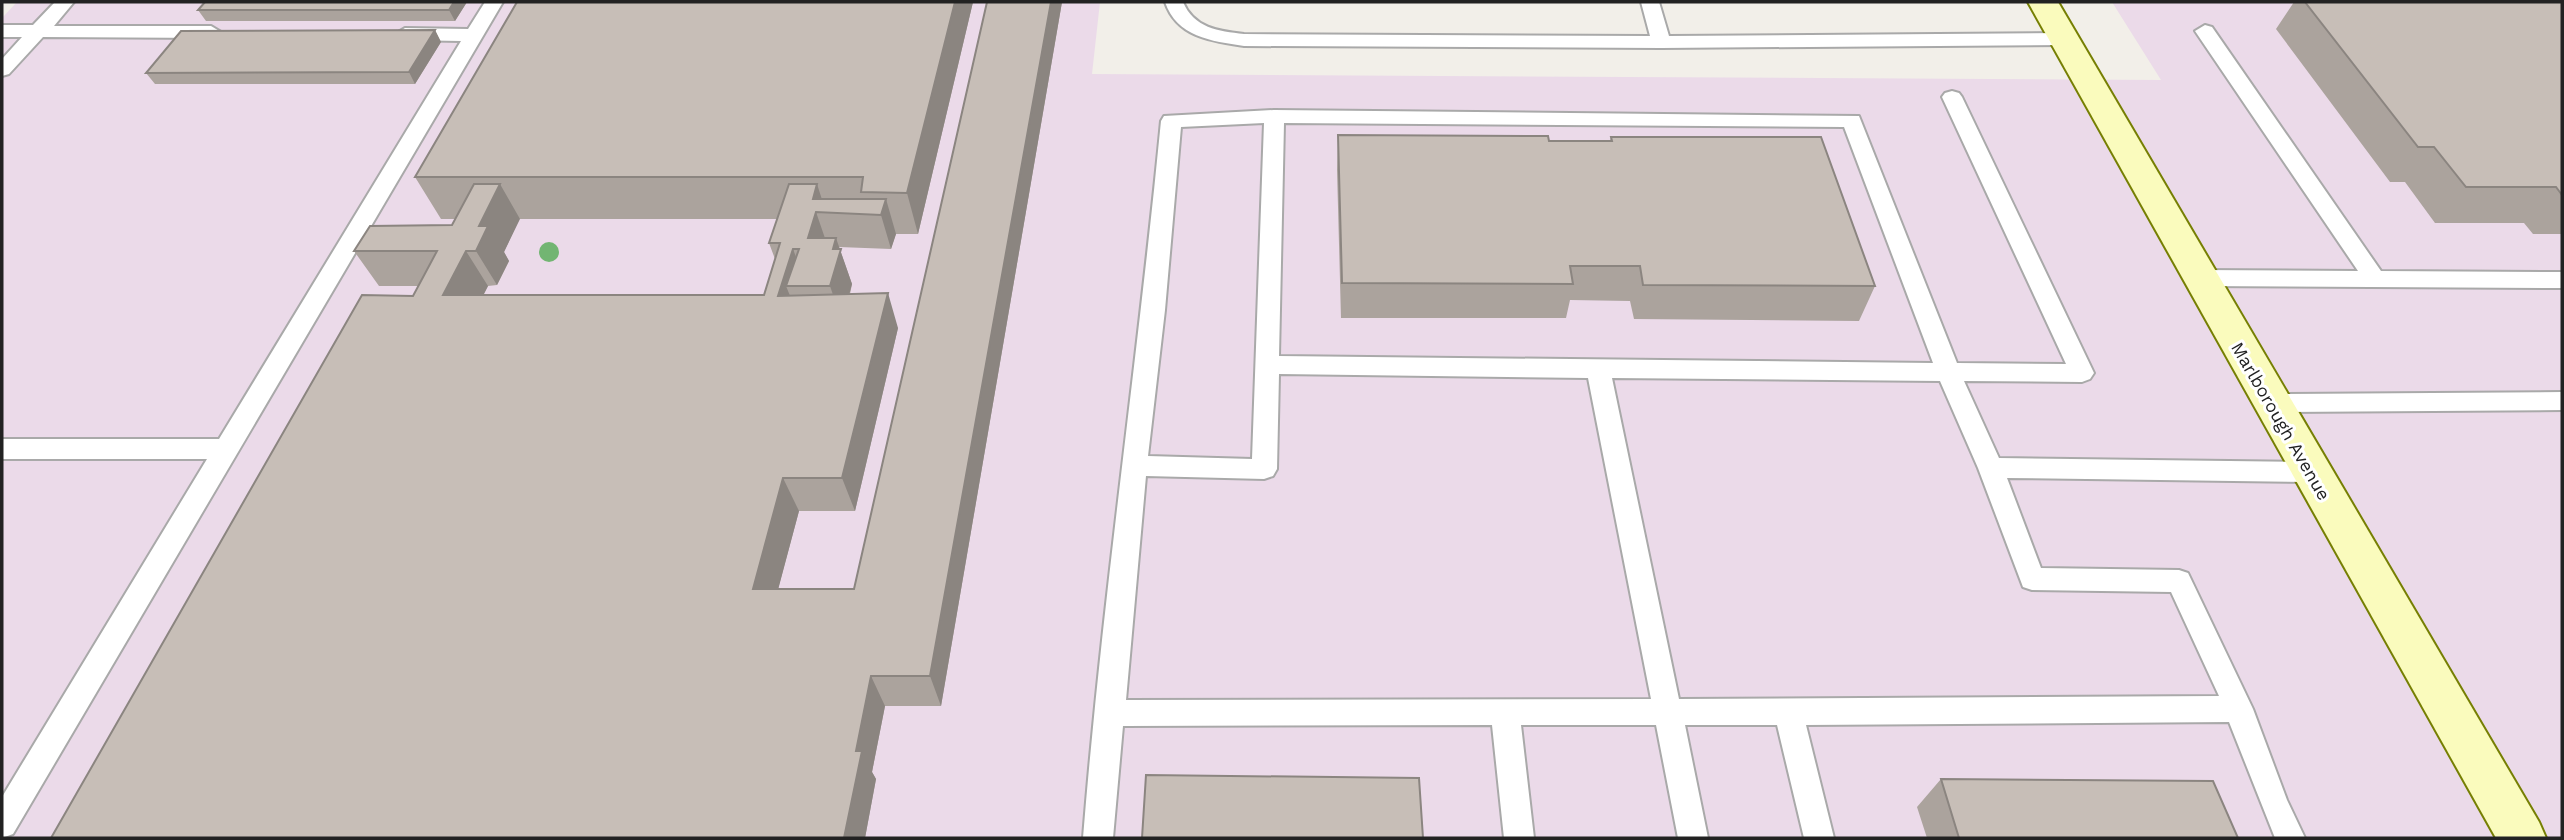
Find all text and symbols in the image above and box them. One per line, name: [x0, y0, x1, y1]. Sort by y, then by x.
street label: Marlborough Avenue: [2227, 338, 2335, 504]

